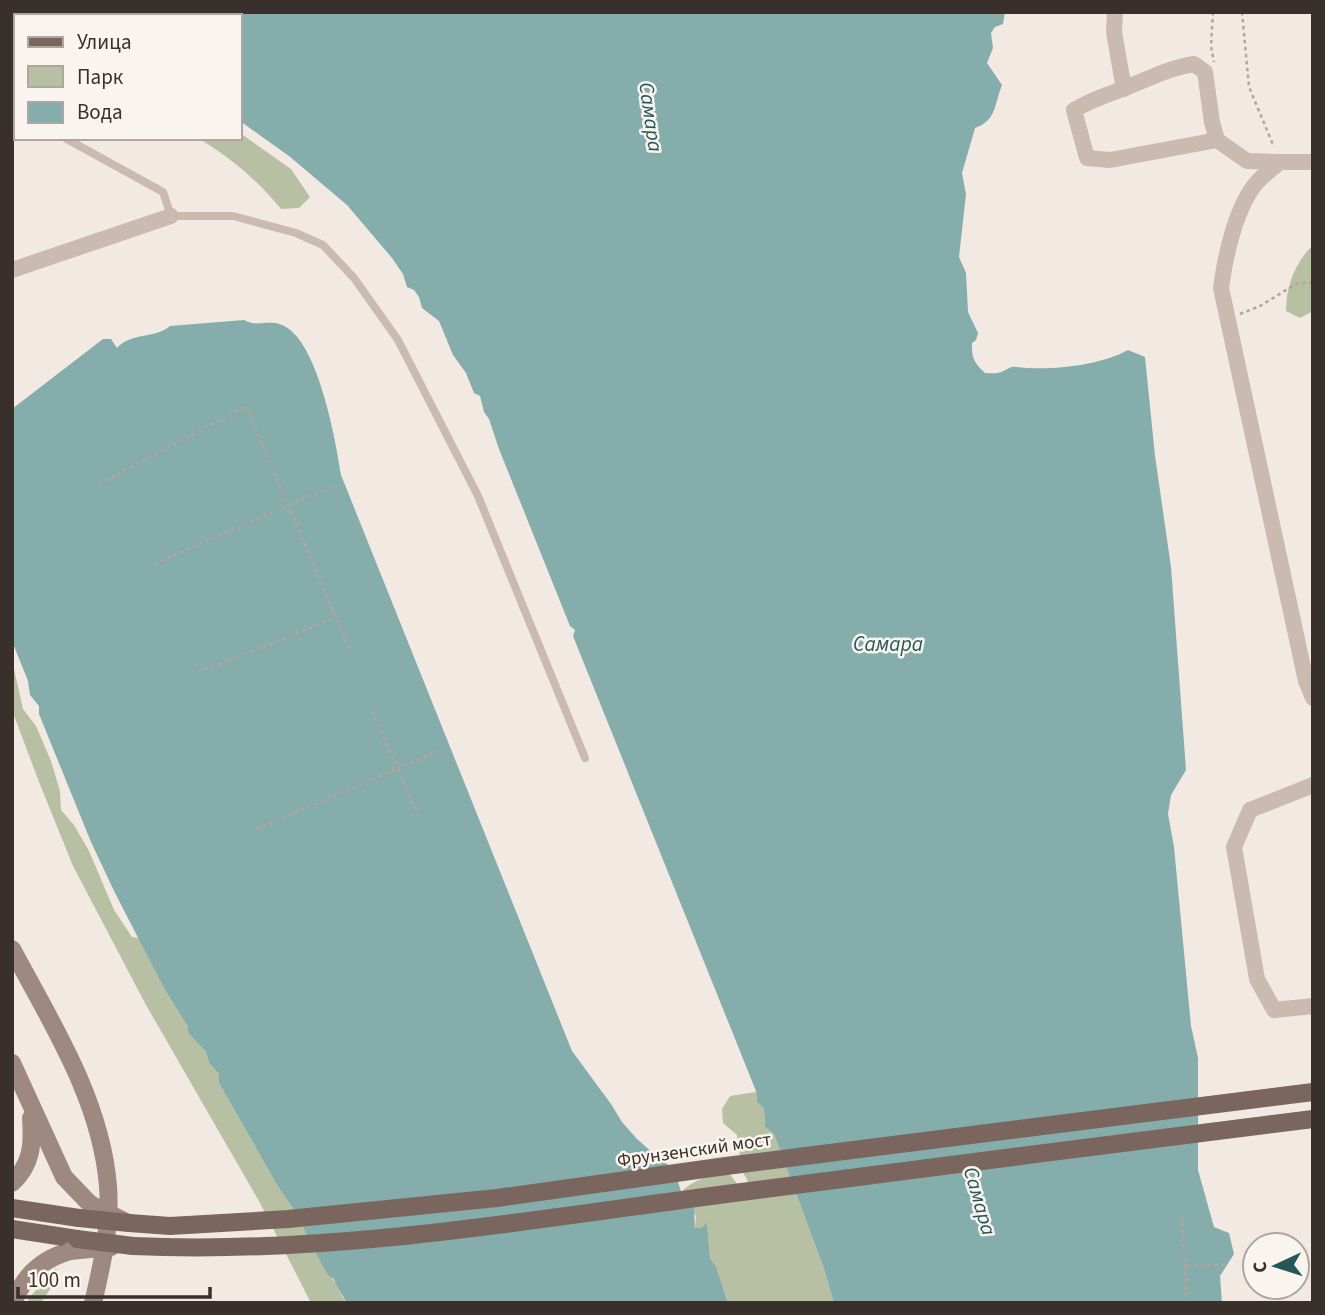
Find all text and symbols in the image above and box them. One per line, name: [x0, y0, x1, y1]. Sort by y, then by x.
legend: [14, 14, 242, 140]
text: Улица: [77, 27, 132, 57]
text: Парк: [77, 62, 124, 92]
water label: Самара: [631, 80, 671, 154]
text: Вода: [77, 97, 123, 127]
water label: Самара: [853, 629, 923, 659]
street label: Фрунзенский мост: [615, 1126, 773, 1175]
water label: Самара: [956, 1163, 1004, 1239]
north arrow: [1241, 1231, 1311, 1301]
scale bar: [18, 1256, 210, 1300]
text: С: [1247, 1261, 1274, 1274]
text: 100 m: [28, 1265, 81, 1295]

